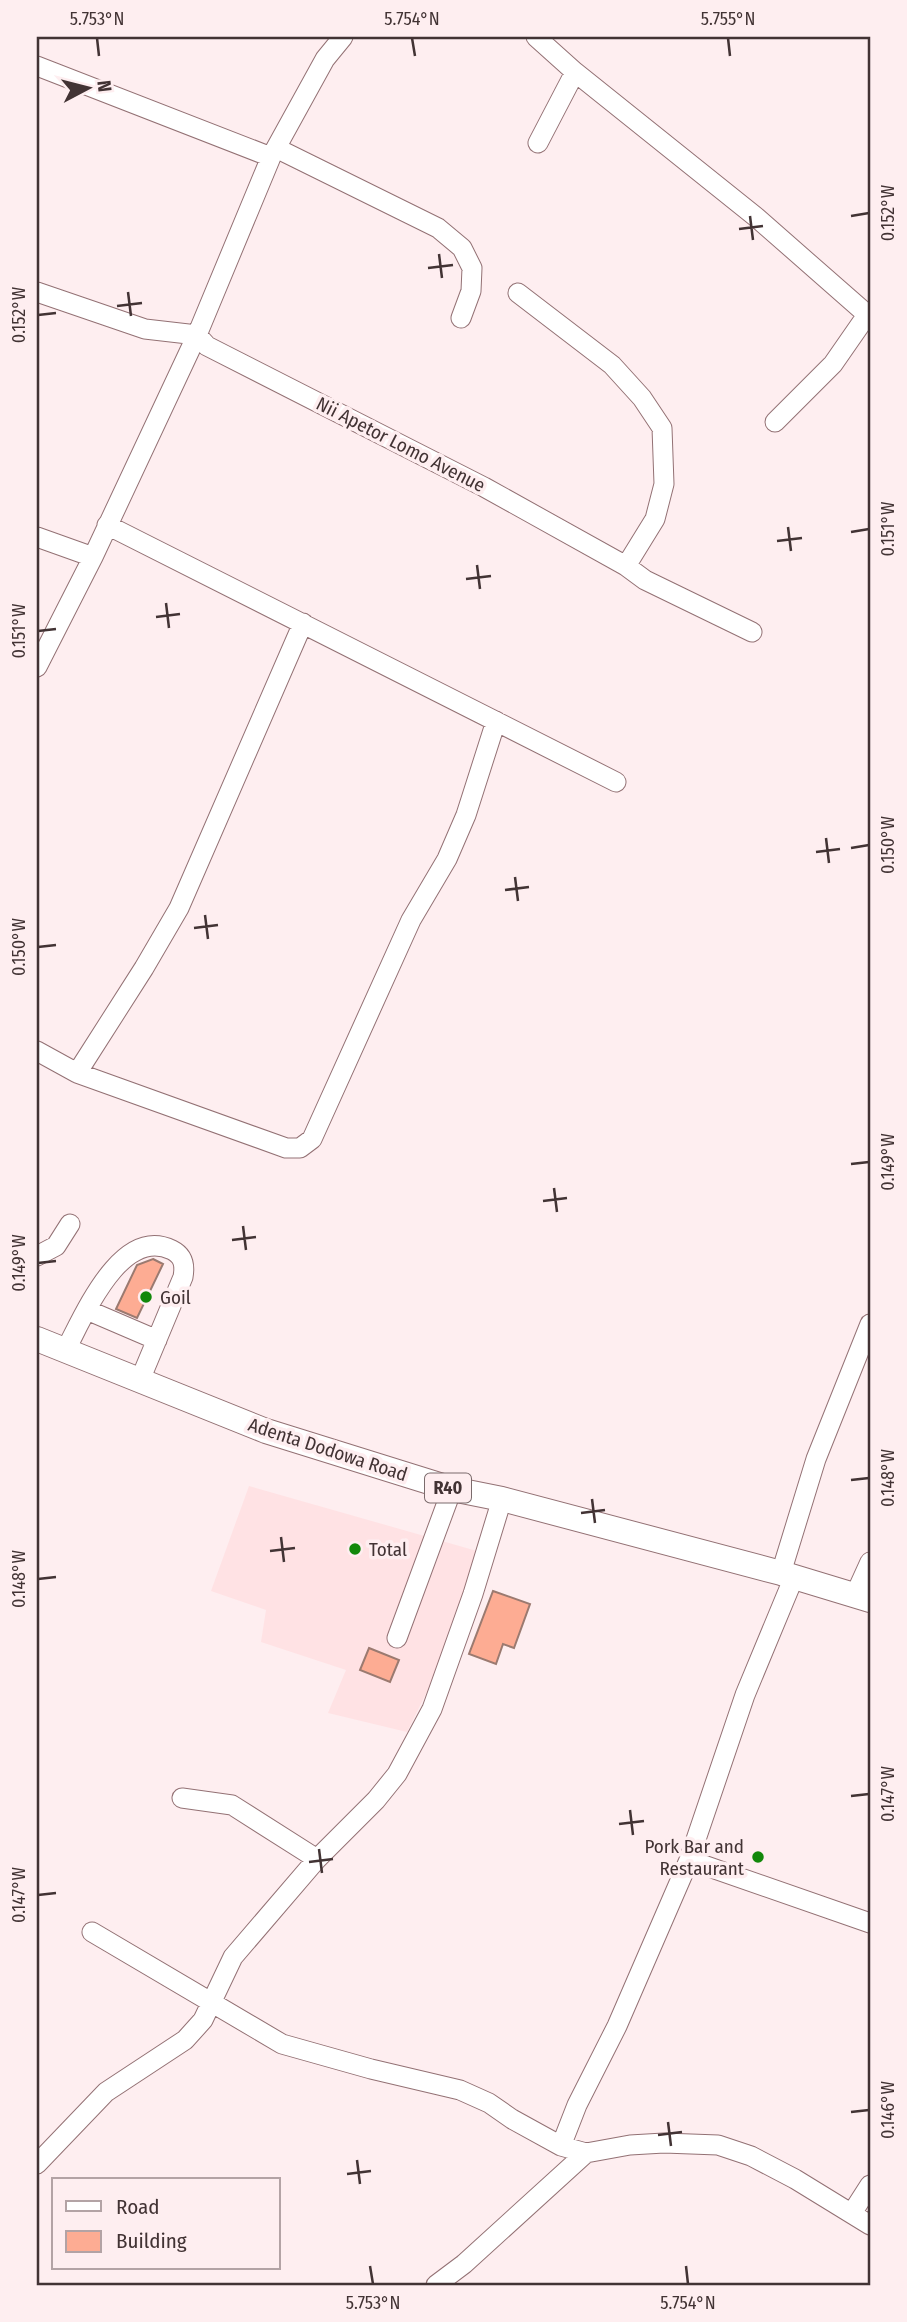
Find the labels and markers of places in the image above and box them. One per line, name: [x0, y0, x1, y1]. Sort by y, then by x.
place label: Goil: [160, 1286, 191, 1309]
marker: Goil: [138, 1289, 154, 1305]
place label: Total: [369, 1538, 407, 1561]
marker: Total: [347, 1541, 363, 1557]
place label: Pork Bar and Restaurant: [644, 1835, 745, 1880]
marker: Pork Bar and Restaurant: [750, 1849, 766, 1865]

